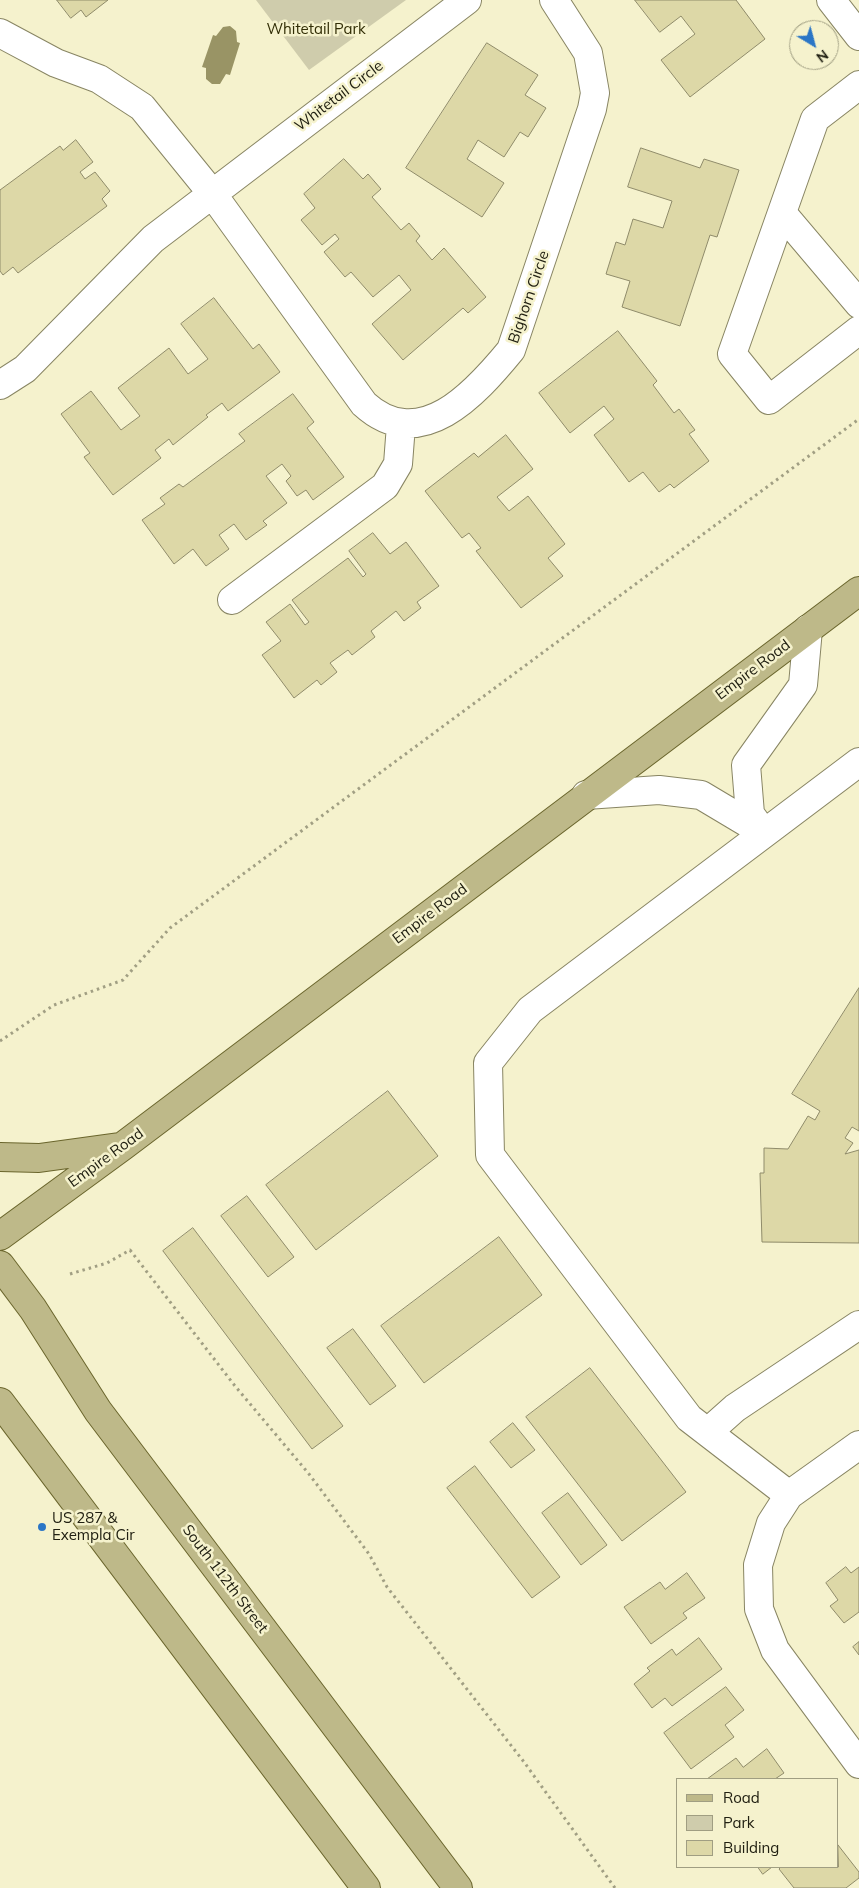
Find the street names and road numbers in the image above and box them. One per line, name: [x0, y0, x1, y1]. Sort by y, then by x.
street label: Whitetail Circle: [291, 57, 387, 135]
street label: Bighorn Circle: [505, 248, 553, 346]
street label: Empire Road: [712, 636, 794, 704]
street label: Empire Road: [389, 880, 471, 948]
street label: Empire Road: [65, 1125, 147, 1191]
street label: South 112th Street: [178, 1521, 272, 1637]

